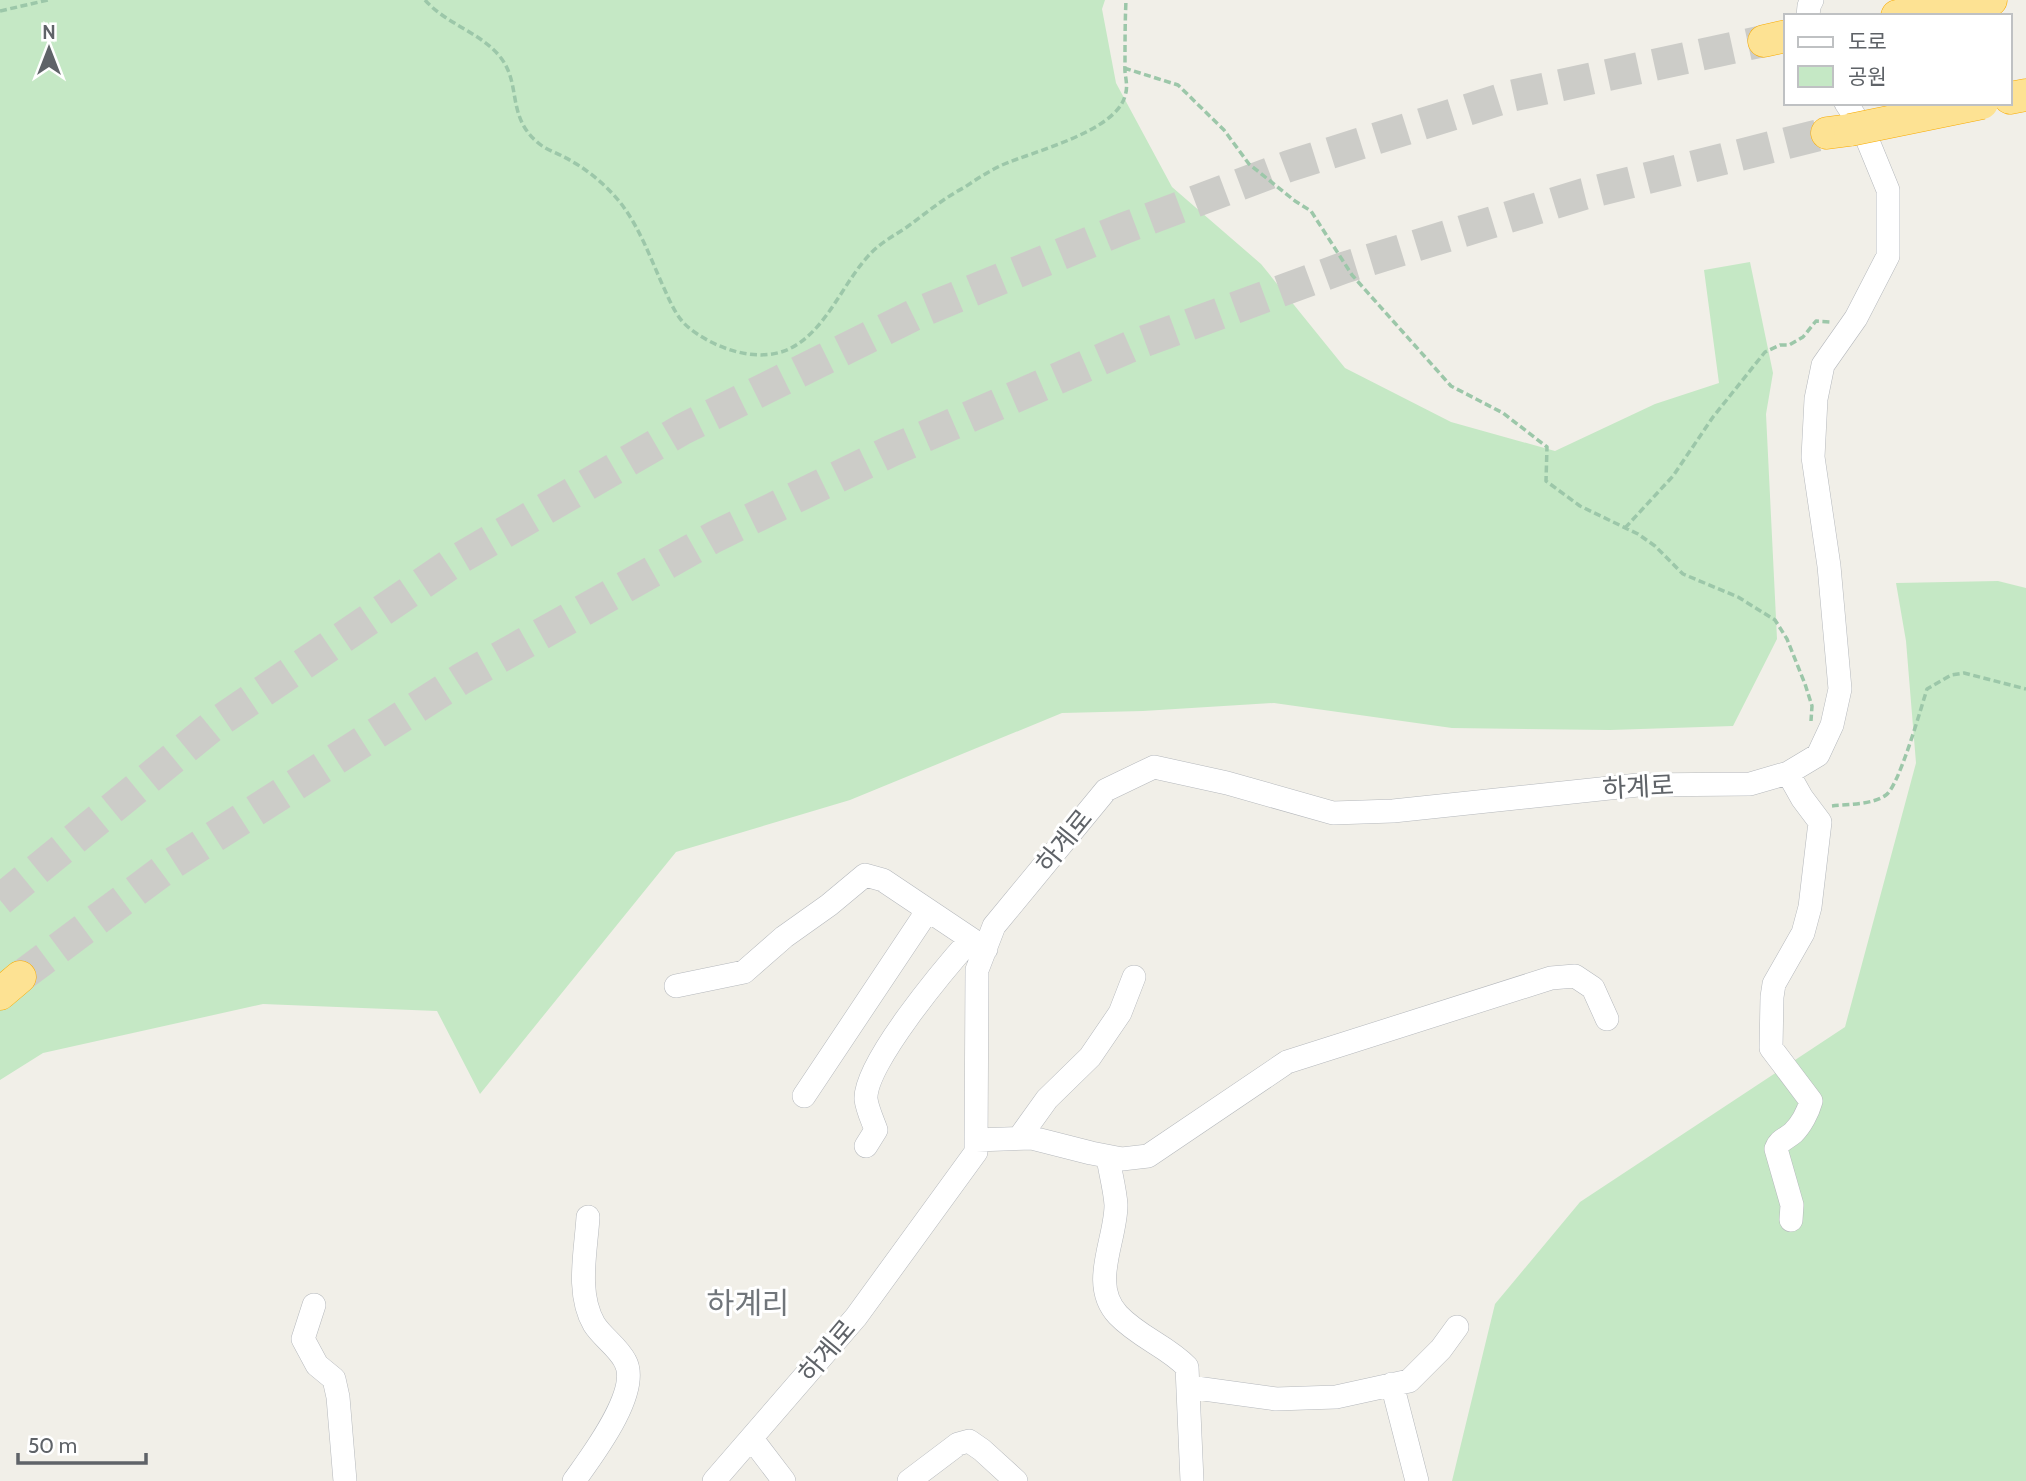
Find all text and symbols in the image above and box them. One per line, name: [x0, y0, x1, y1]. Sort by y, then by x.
north arrow: [14, 14, 84, 84]
legend: [1784, 14, 2012, 105]
text: N: [42, 21, 56, 44]
text: 도로: [1848, 29, 1887, 54]
text: 공원: [1848, 64, 1887, 89]
street label: 하계로: [1601, 769, 1675, 805]
street label: 하계로: [1029, 803, 1099, 879]
district label: 하계리: [707, 1285, 789, 1322]
street label: 하계로: [792, 1313, 862, 1389]
scale bar: [18, 1422, 145, 1466]
text: 50 m: [28, 1433, 77, 1458]

